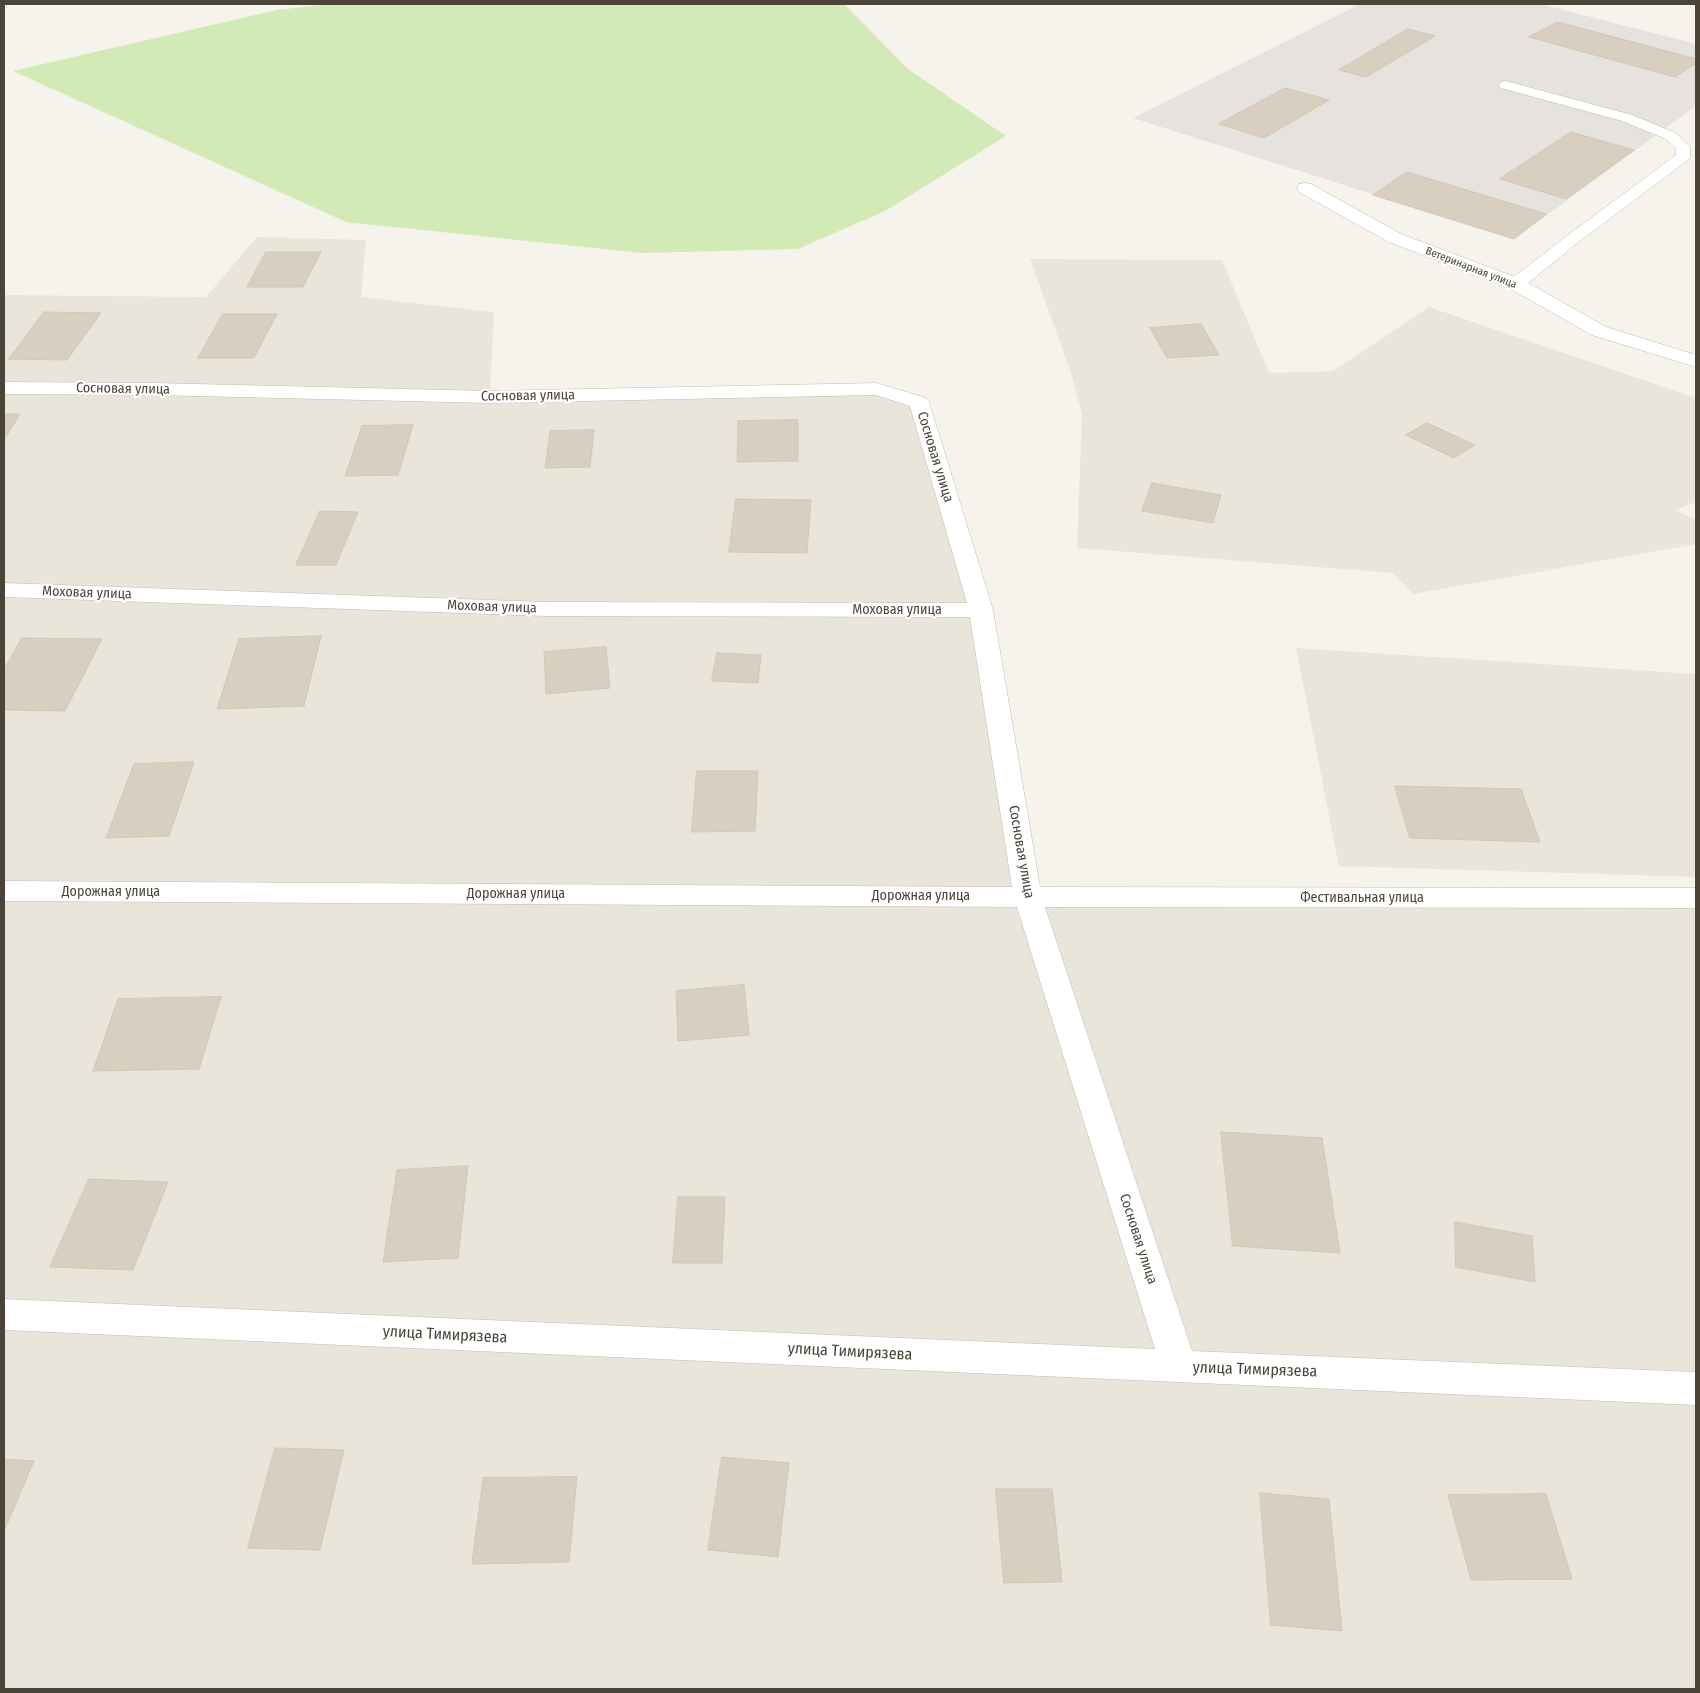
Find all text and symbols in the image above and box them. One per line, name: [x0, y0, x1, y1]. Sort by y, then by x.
street label: Ветеринарная улица: [1424, 245, 1518, 291]
street label: Сосновая улица: [76, 380, 170, 398]
street label: Сосновая улица: [481, 387, 575, 405]
street label: Сосновая улица: [913, 410, 957, 504]
street label: Моховая улица: [42, 583, 132, 603]
street label: Моховая улица: [447, 597, 537, 617]
street label: Моховая улица: [852, 602, 942, 618]
street label: Сосновая улица: [1005, 804, 1037, 900]
street label: Дорожная улица: [62, 884, 160, 900]
street label: Дорожная улица: [467, 886, 565, 902]
street label: Дорожная улица: [872, 888, 970, 904]
street label: Фестивальная улица: [1300, 890, 1424, 906]
street label: Сосновая улица: [1115, 1192, 1161, 1286]
street label: улица Тимирязева: [382, 1322, 508, 1348]
street label: улица Тимирязева: [787, 1339, 913, 1365]
street label: улица Тимирязева: [1192, 1358, 1318, 1382]

